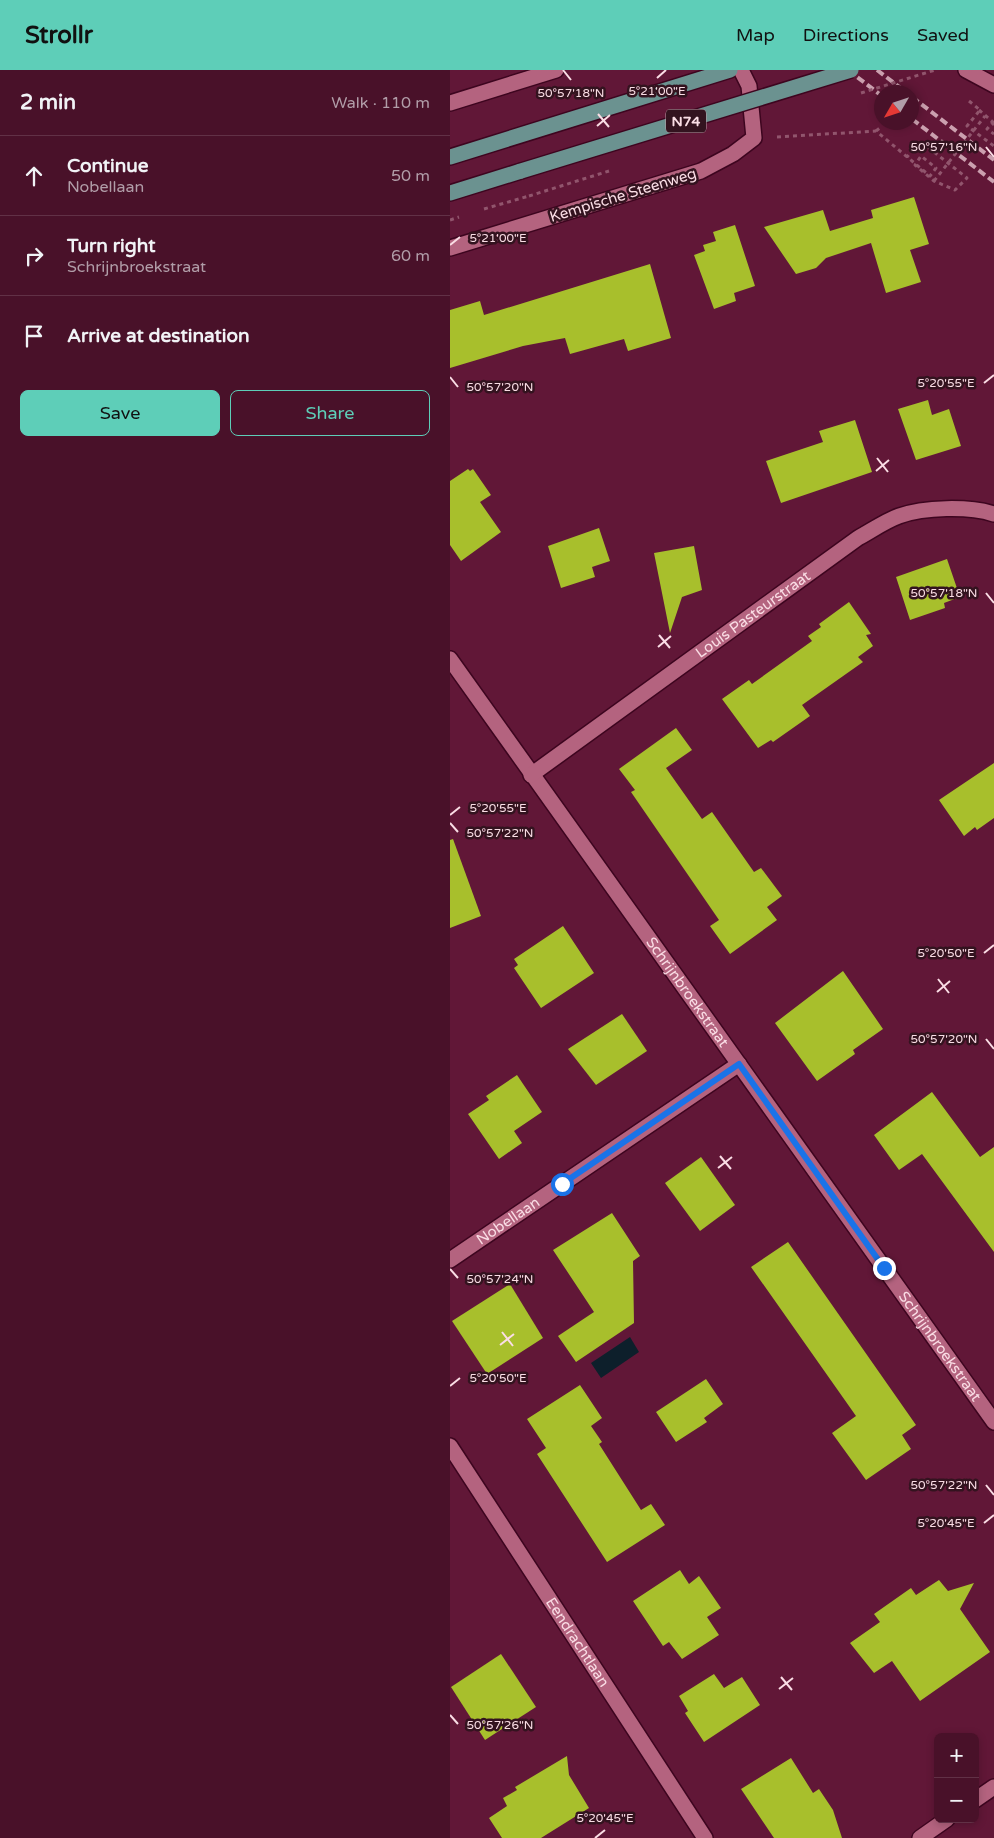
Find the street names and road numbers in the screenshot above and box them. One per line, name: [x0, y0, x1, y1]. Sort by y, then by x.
road number: N74: [666, 110, 706, 132]
street label: Kempische Steenweg: [547, 164, 699, 226]
street label: Louis Pasteurstraat: [692, 567, 814, 662]
street label: Schrijnbroekstraat: [642, 934, 733, 1051]
street label: Nobellaan: [473, 1193, 543, 1248]
street label: Schrijnbroekstraat: [895, 1288, 985, 1405]
street label: Eendrachtlaan: [542, 1594, 613, 1690]

